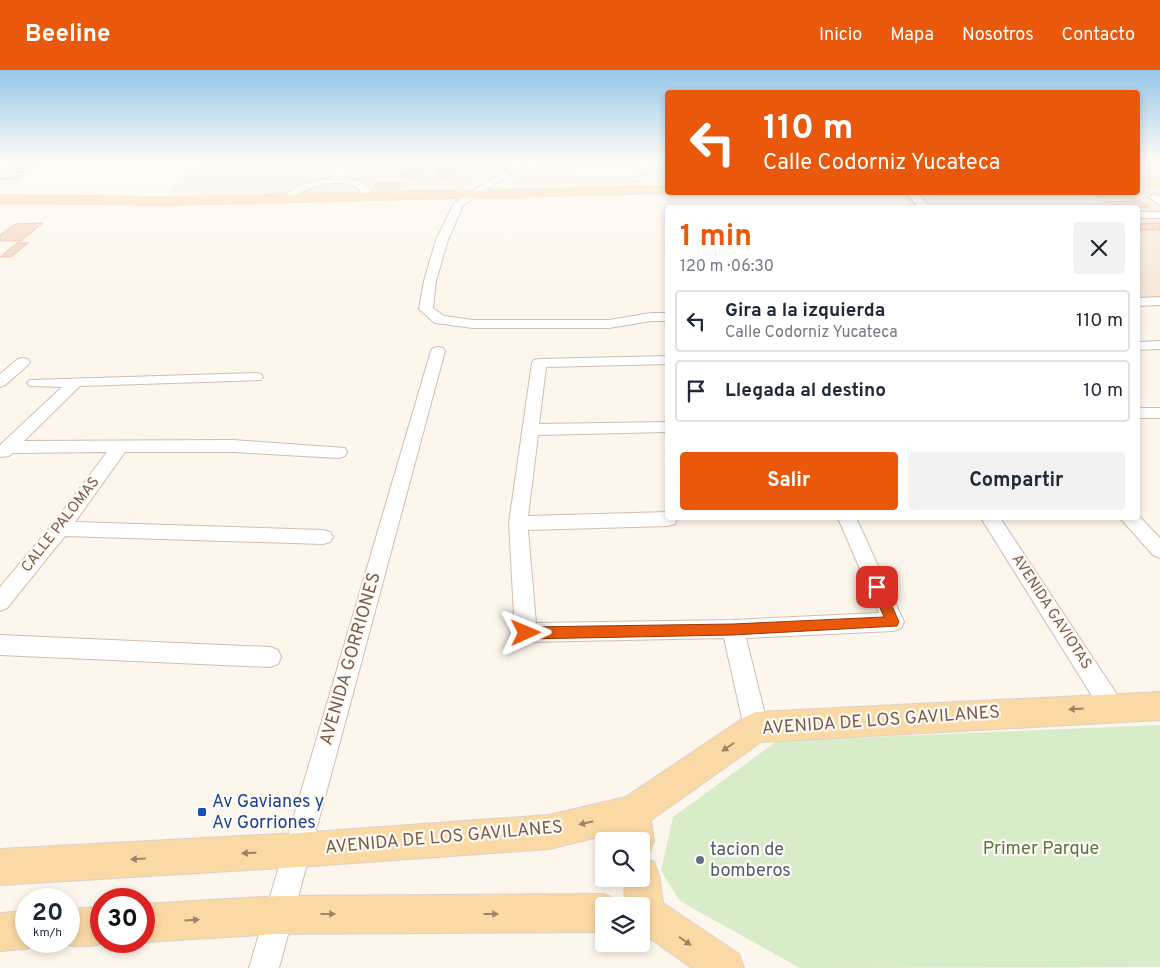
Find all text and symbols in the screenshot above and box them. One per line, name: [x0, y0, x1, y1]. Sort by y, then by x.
text: Beeline: [25, 20, 110, 50]
text: Inicio: [819, 24, 862, 47]
text: Mapa: [890, 24, 934, 47]
text: Nosotros: [962, 24, 1034, 47]
text: Contacto: [1062, 24, 1135, 47]
text: 110 m: [763, 107, 853, 151]
icon: left: [680, 110, 745, 175]
text: Calle Codorniz Yucateca: [763, 150, 1000, 177]
text: 1 min: [680, 219, 752, 256]
button: close: [1073, 222, 1125, 274]
text: 120 m · 06:30: [680, 257, 774, 277]
text: Gira a la izquierda: [725, 299, 885, 323]
icon: left: [682, 307, 710, 335]
text: 110 m: [1076, 309, 1123, 333]
text: Calle Codorniz Yucateca: [725, 323, 898, 343]
icon: arrive: [682, 377, 710, 405]
text: Llegada al destino: [725, 379, 886, 403]
text: 10 m: [1083, 379, 1123, 403]
button: Salir: [680, 452, 898, 510]
button: Compartir: [908, 452, 1125, 510]
street label: CALLE PALOMAS: [18, 473, 104, 577]
street label: AVENIDA GAVIOTAS: [1007, 551, 1095, 673]
pin: [856, 566, 898, 608]
street label: AVENIDA GORRIONES: [315, 570, 387, 748]
icon: arrive: [863, 573, 891, 601]
position arrow: [499, 606, 551, 658]
street label: AVENIDA DE LOS GAVILANES: [761, 701, 1001, 741]
one-way arrow: [1068, 705, 1084, 713]
one-way arrow: [721, 742, 735, 752]
place label: Av Gavianes y Av Gorriones: [212, 791, 324, 835]
marker: Av Gavianes y Av Gorriones: [196, 806, 208, 818]
street label: AVENIDA DE LOS GAVILANES: [324, 816, 564, 860]
one-way arrow: [578, 819, 593, 827]
map controls: [595, 832, 650, 952]
button: search: [595, 832, 650, 887]
park label: Primer Parque: [983, 838, 1099, 861]
place label: tacion de bomberos: [710, 839, 791, 883]
one-way arrow: [241, 849, 257, 857]
marker: tacion de bomberos: [694, 854, 706, 866]
one-way arrow: [129, 855, 145, 863]
speed limit sign: 30: [90, 888, 155, 953]
button: layers: [595, 897, 650, 952]
text: 20: [32, 898, 63, 930]
one-way arrow: [320, 910, 336, 918]
one-way arrow: [483, 910, 499, 918]
one-way arrow: [185, 915, 201, 923]
text: km/h: [33, 925, 62, 941]
one-way arrow: [679, 936, 692, 946]

